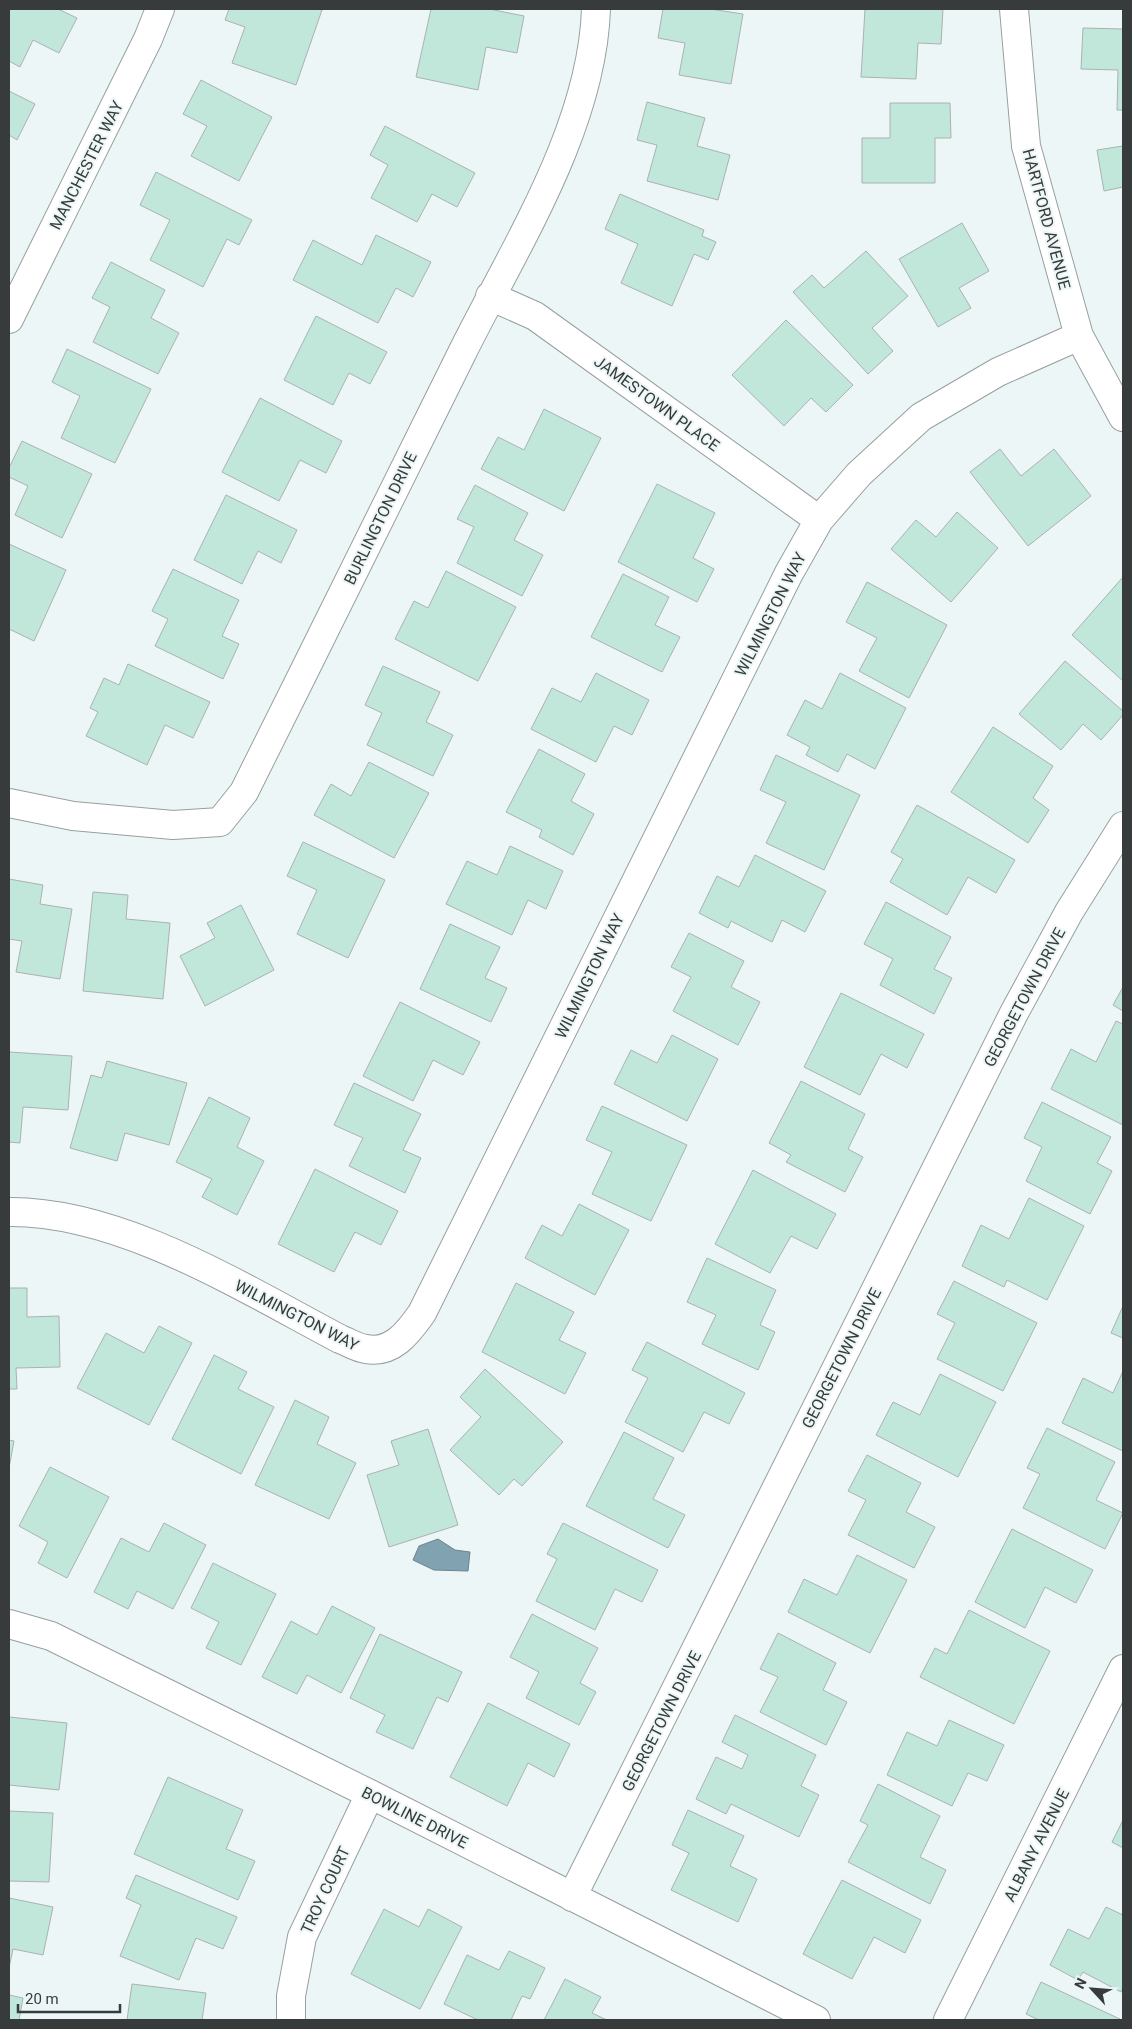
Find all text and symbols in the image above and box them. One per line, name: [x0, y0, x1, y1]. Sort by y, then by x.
street label: MANCHESTER WAY: [46, 97, 127, 233]
street label: HARTFORD AVENUE: [1019, 147, 1074, 292]
street label: JAMESTOWN PLACE: [590, 352, 723, 455]
street label: BURLINGTON DRIVE: [340, 449, 421, 588]
street label: WILMINGTON WAY: [731, 549, 810, 679]
street label: WILMINGTON WAY: [551, 910, 628, 1042]
street label: GEORGETOWN DRIVE: [980, 924, 1069, 1070]
street label: WILMINGTON WAY: [232, 1276, 362, 1355]
street label: GEORGETOWN DRIVE: [798, 1285, 885, 1432]
street label: GEORGETOWN DRIVE: [618, 1648, 705, 1795]
street label: BOWLINE DRIVE: [359, 1783, 471, 1852]
street label: ALBANY AVENUE: [1000, 1786, 1073, 1905]
street label: TROY COURT: [297, 1843, 354, 1937]
north arrow: [1067, 1964, 1117, 2014]
text: N: [1071, 1975, 1090, 1991]
scale bar: [18, 1982, 120, 2014]
text: 20 m: [25, 1990, 59, 2008]

